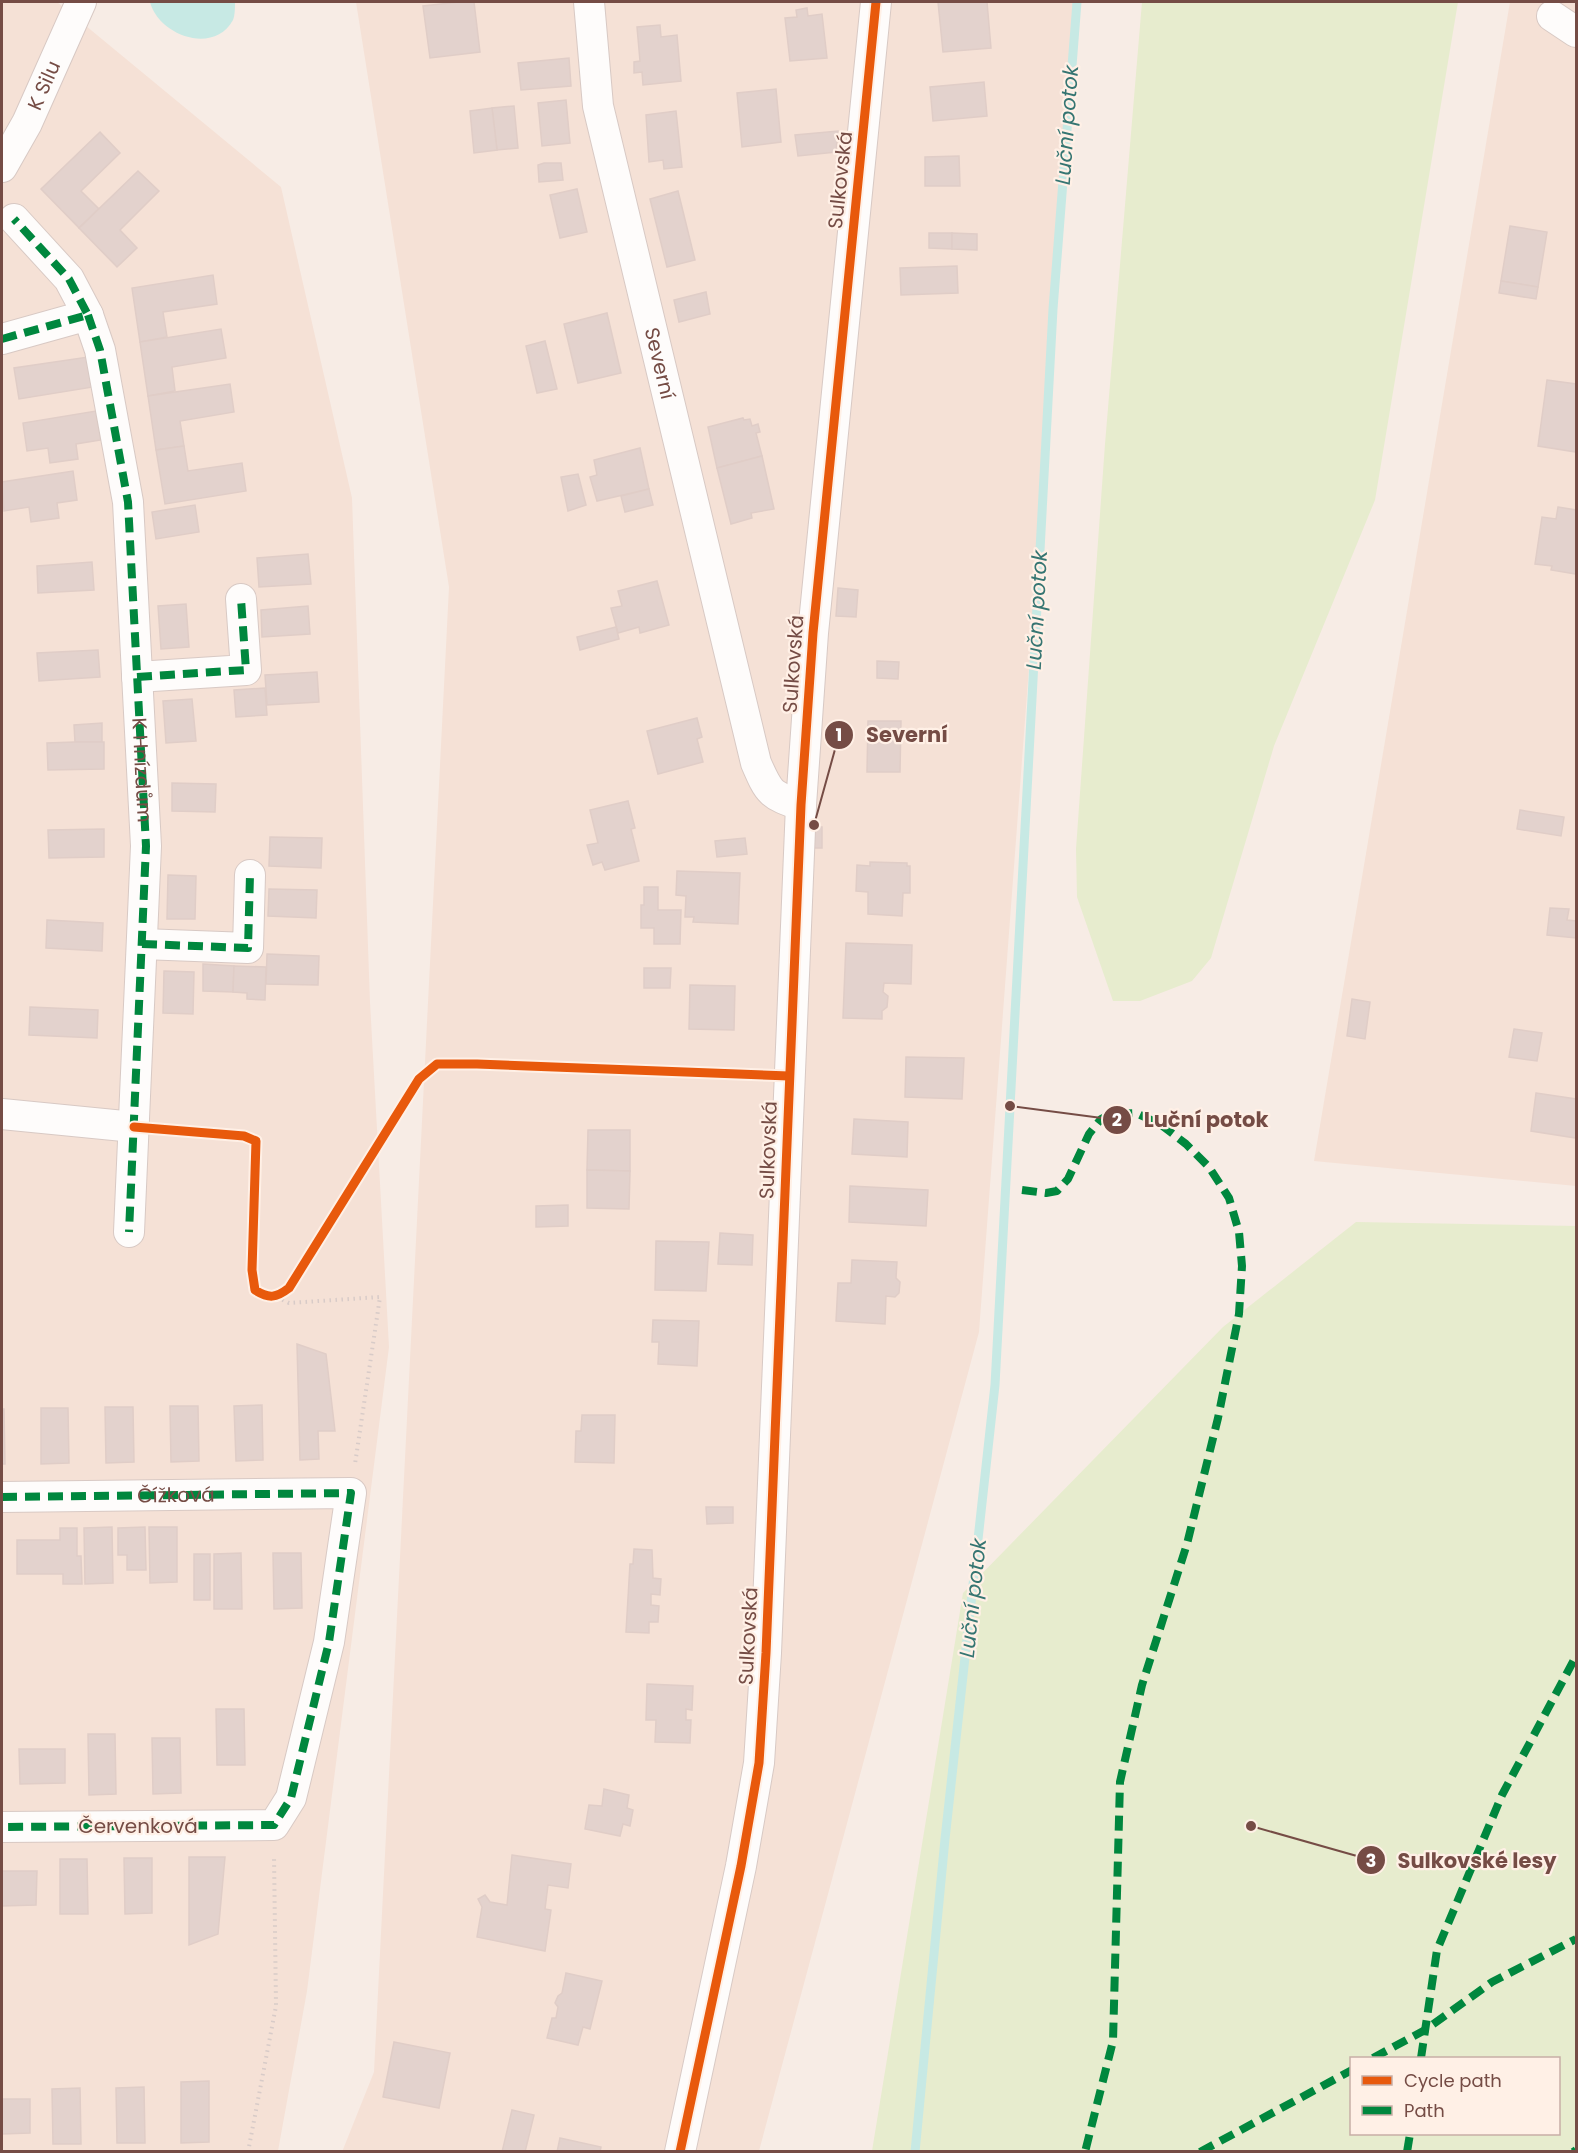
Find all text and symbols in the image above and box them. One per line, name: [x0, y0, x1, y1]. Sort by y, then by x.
street label: K Silu: [21, 56, 67, 115]
water label: Luční potok: [1048, 63, 1085, 186]
street label: Sulkovská: [821, 130, 859, 230]
street label: Severní: [638, 325, 682, 402]
water label: Luční potok: [1019, 548, 1054, 670]
street label: Sulkovská: [776, 614, 810, 714]
callout: Severní: [824, 715, 960, 754]
street label: K Hnízdům: [125, 717, 159, 823]
text: Severní: [866, 720, 948, 749]
text: 1: [836, 722, 842, 747]
street label: Sulkovská: [752, 1101, 784, 1199]
callout: Luční potok: [1102, 1101, 1281, 1140]
text: Luční potok: [1144, 1105, 1268, 1134]
text: 2: [1112, 1107, 1122, 1132]
street label: Čížková: [137, 1481, 215, 1509]
water label: Luční potok: [952, 1536, 993, 1659]
street label: Sulkovská: [731, 1586, 765, 1686]
street label: Červenková: [78, 1812, 198, 1840]
callout: Sulkovské lesy: [1356, 1841, 1569, 1880]
text: Sulkovské lesy: [1398, 1846, 1557, 1875]
text: 3: [1366, 1848, 1376, 1873]
legend: [1350, 2057, 1560, 2135]
text: Cycle path: [1404, 2068, 1502, 2093]
text: Path: [1404, 2098, 1445, 2123]

